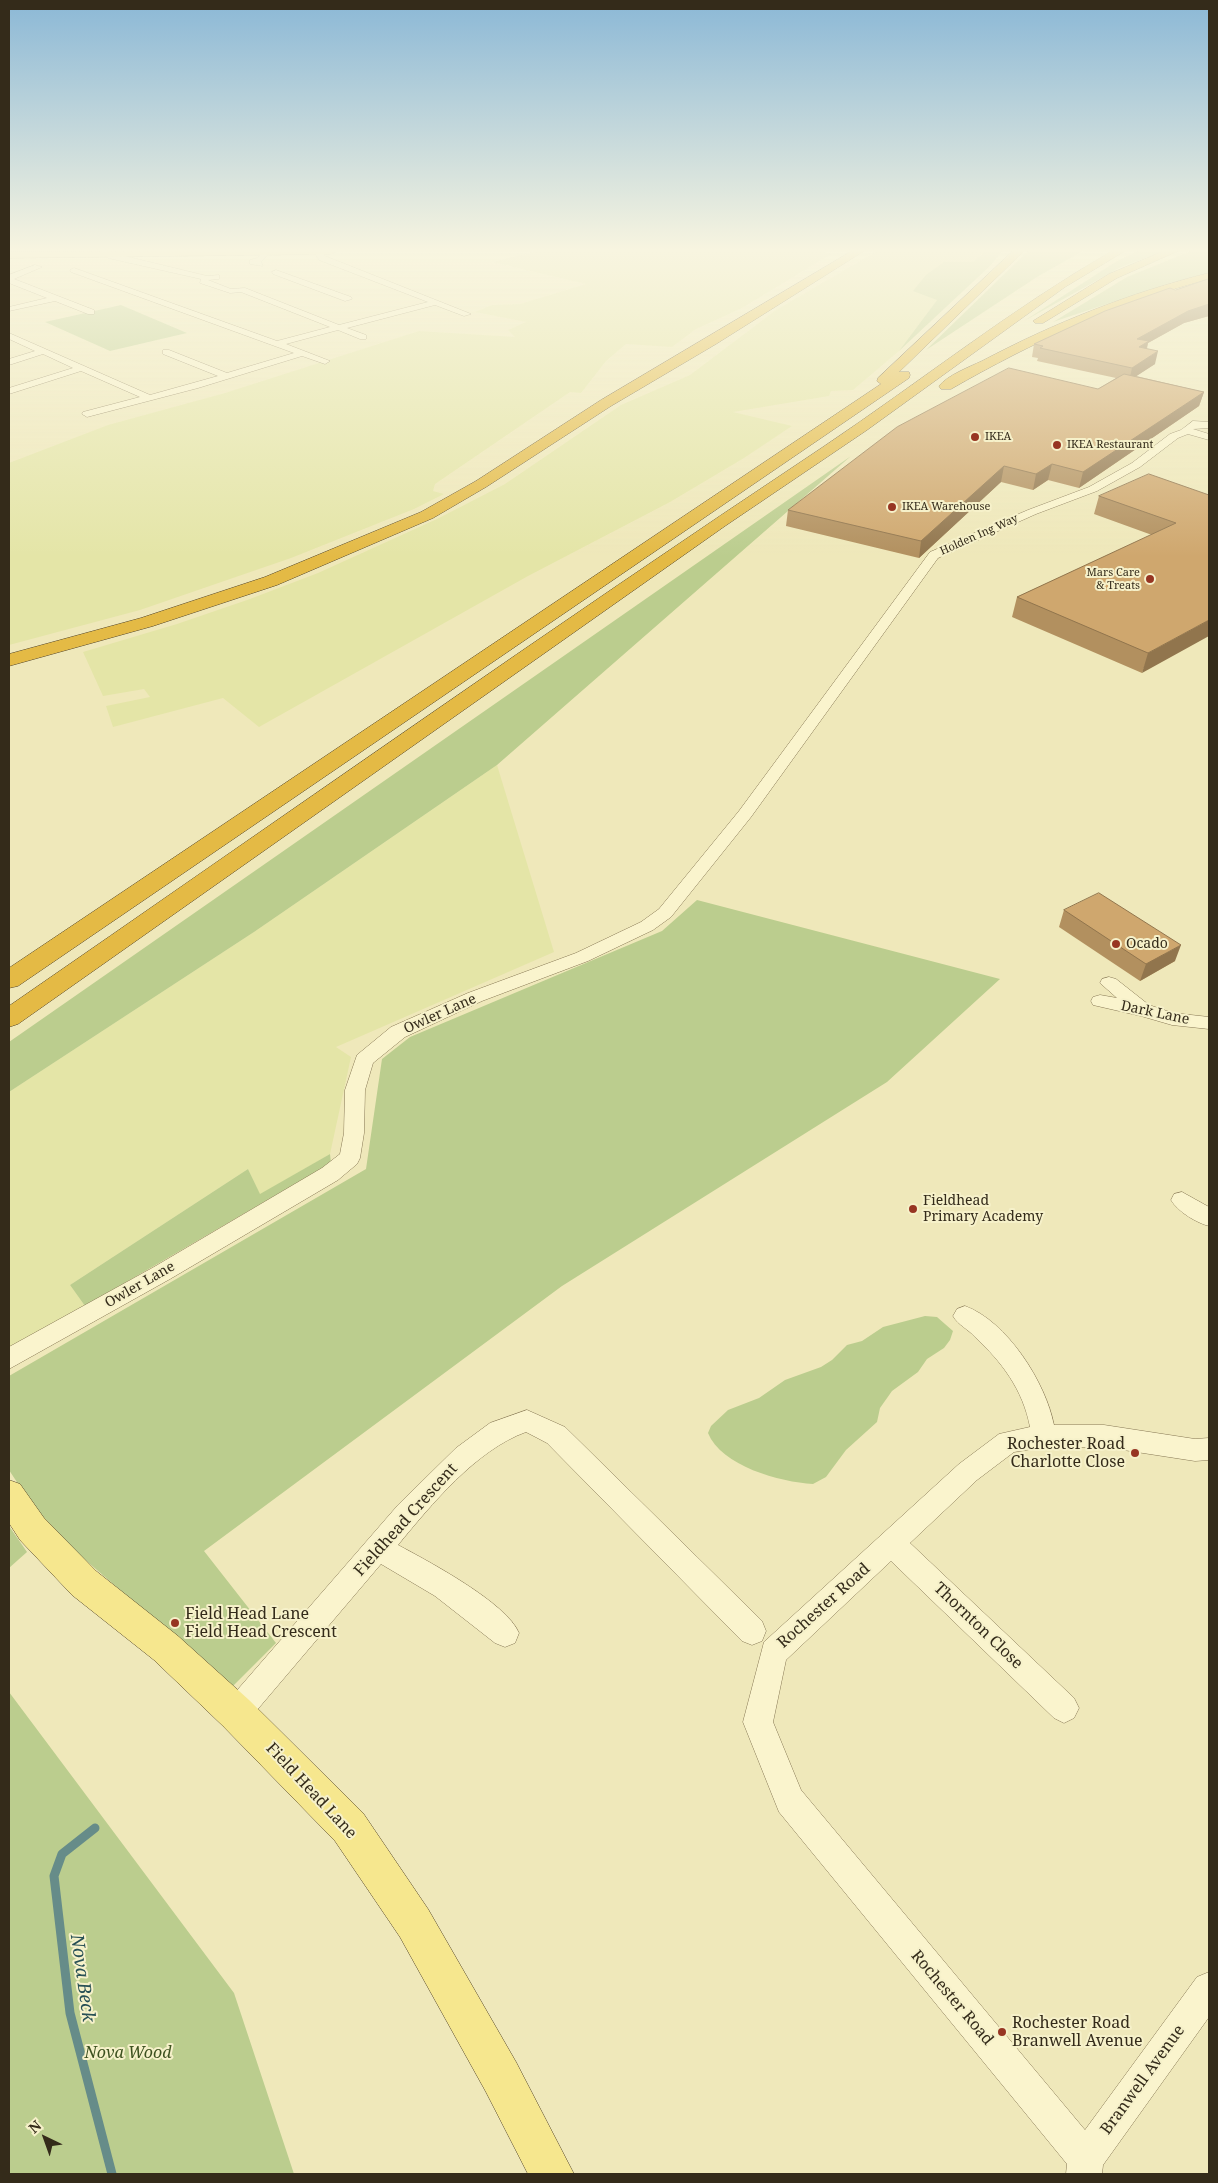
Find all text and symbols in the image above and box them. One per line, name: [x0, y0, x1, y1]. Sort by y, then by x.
place label: IKEA: [985, 430, 1011, 444]
marker: IKEA: [969, 431, 981, 443]
place label: IKEA Restaurant: [1067, 438, 1153, 452]
marker: IKEA Restaurant: [1051, 439, 1063, 451]
place label: IKEA Warehouse: [902, 500, 990, 514]
marker: IKEA Warehouse: [886, 501, 898, 513]
street label: Holden Ing Way: [938, 512, 1020, 558]
place label: Mars Care & Treats: [1086, 566, 1140, 592]
marker: Mars Care & Treats: [1144, 573, 1156, 585]
place label: Ocado: [1126, 936, 1168, 952]
marker: Ocado: [1110, 938, 1122, 950]
street label: Owler Lane: [401, 991, 479, 1037]
street label: Dark Lane: [1119, 998, 1191, 1028]
place label: Fieldhead Primary Academy: [923, 1193, 1043, 1226]
marker: Fieldhead Primary Academy: [907, 1203, 919, 1215]
street label: Owler Lane: [102, 1258, 178, 1312]
place label: Rochester Road Charlotte Close: [1007, 1434, 1125, 1472]
marker: Rochester Road Charlotte Close: [1129, 1447, 1141, 1459]
street label: Fieldhead Crescent: [350, 1460, 462, 1580]
street label: Rochester Road: [774, 1559, 874, 1653]
street label: Thornton Close: [930, 1579, 1026, 1673]
place label: Field Head Lane Field Head Crescent: [185, 1604, 337, 1642]
marker: Field Head Lane Field Head Crescent: [169, 1617, 181, 1629]
street label: Field Head Lane: [262, 1739, 360, 1843]
water label: Nova Beck: [65, 1933, 99, 2023]
street label: Rochester Road: [907, 1947, 997, 2049]
place label: Rochester Road Branwell Avenue: [1012, 2013, 1143, 2051]
street label: Branwell Avenue: [1097, 2022, 1189, 2138]
marker: Rochester Road Branwell Avenue: [996, 2026, 1008, 2038]
park label: Nova Wood: [85, 2043, 171, 2063]
north arrow: [20, 2113, 70, 2163]
text: N: [24, 2116, 45, 2137]

